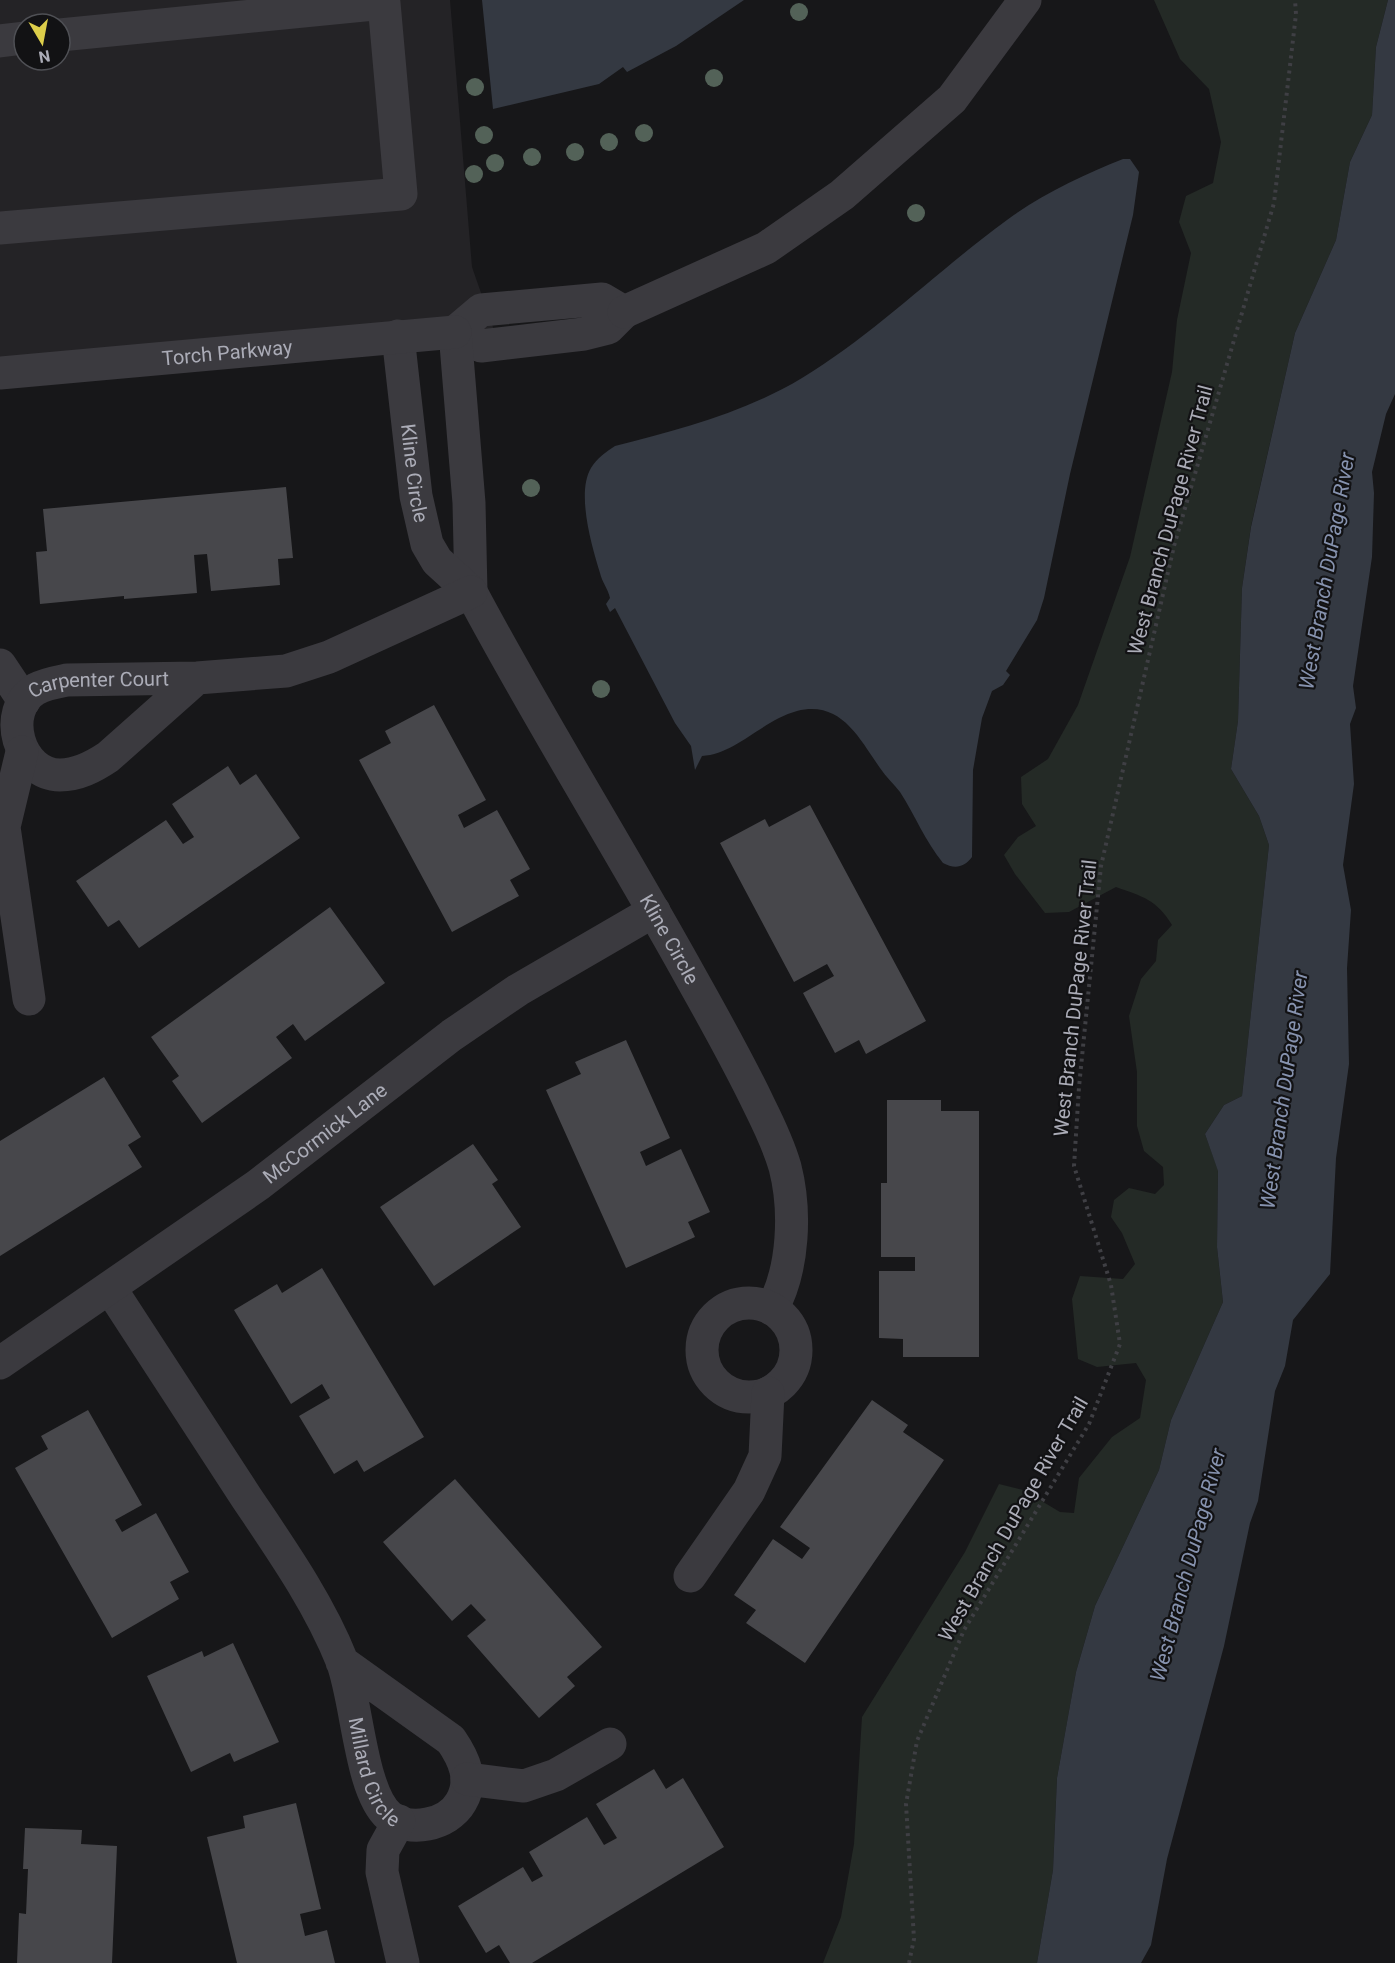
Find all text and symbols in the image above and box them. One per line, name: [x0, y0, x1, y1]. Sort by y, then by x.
north arrow: [12, 12, 72, 72]
text: N: [37, 46, 52, 67]
street label: Torch Parkway: [161, 335, 294, 370]
street label: West Branch DuPage River Trail: [1122, 382, 1218, 658]
street label: Kline Circle: [396, 422, 434, 525]
water label: West Branch DuPage River: [1294, 450, 1360, 691]
street label: Carpenter Court: [23, 666, 169, 703]
street label: West Branch DuPage River Trail: [1049, 858, 1101, 1138]
street label: Kline Circle: [635, 890, 704, 988]
water label: West Branch DuPage River: [1255, 968, 1313, 1211]
street label: McCormick Lane: [258, 1078, 392, 1189]
street label: West Branch DuPage River Trail: [933, 1392, 1093, 1646]
water label: West Branch DuPage River: [1145, 1445, 1231, 1684]
street label: Millard Circle: [344, 1715, 404, 1832]

